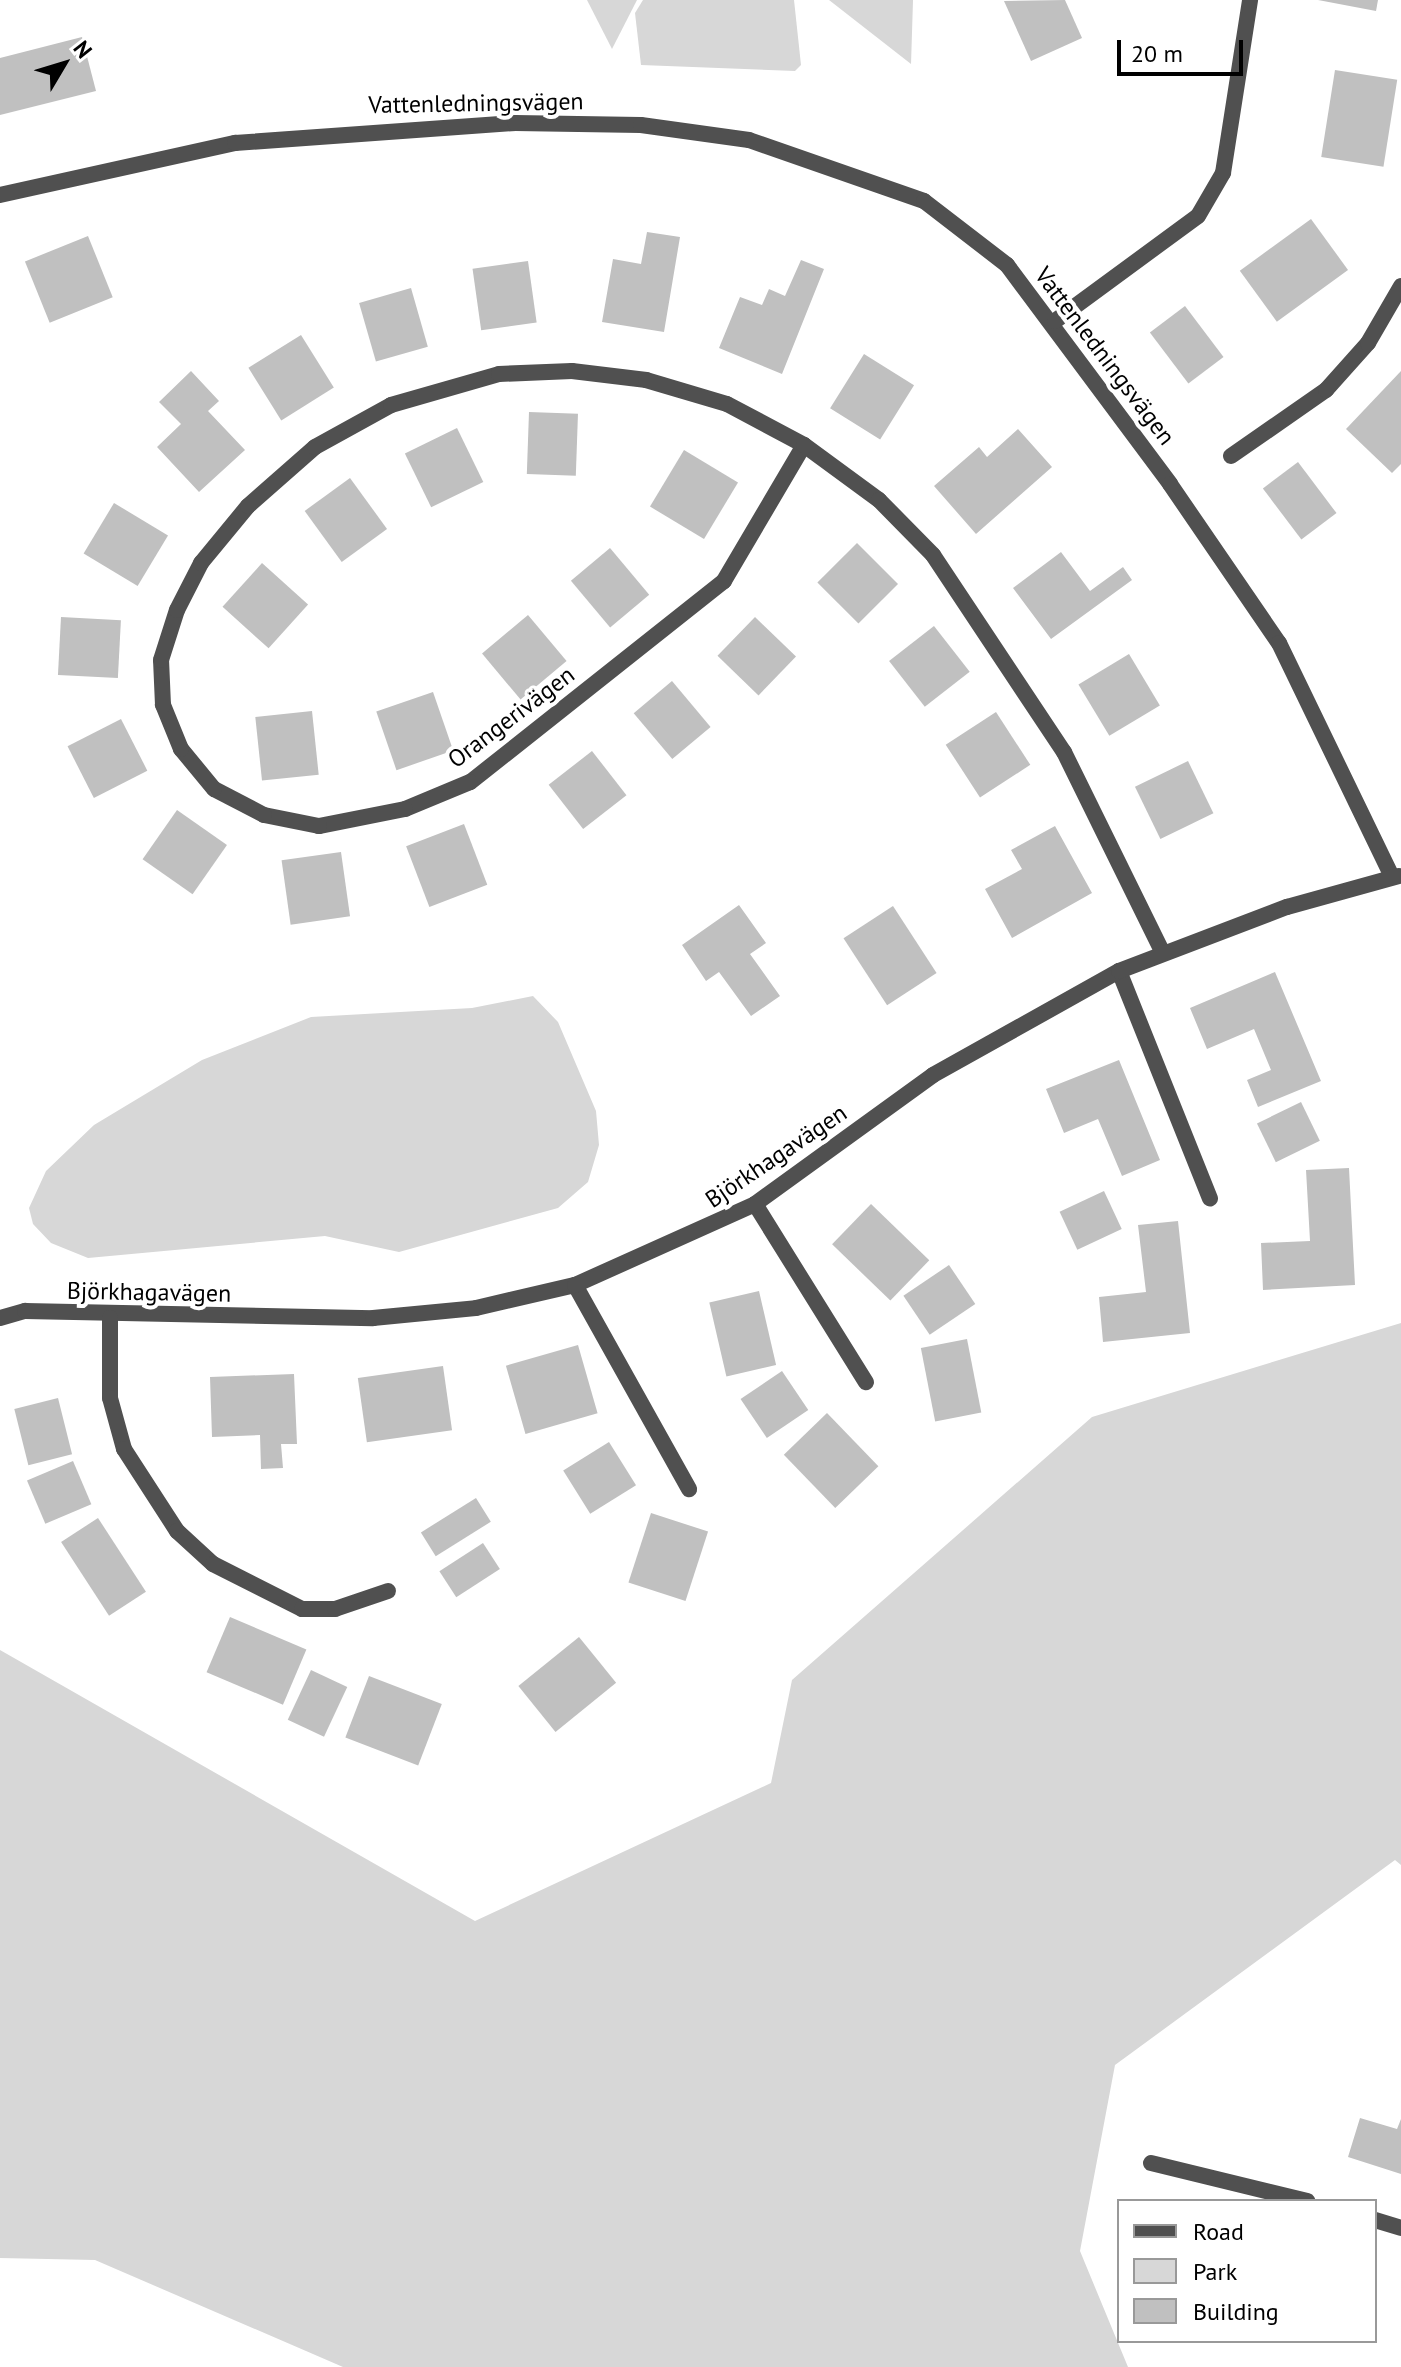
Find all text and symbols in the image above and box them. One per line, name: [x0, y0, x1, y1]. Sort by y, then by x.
north arrow: [24, 24, 104, 104]
scale bar: [1121, 24, 1247, 74]
text: N: [67, 35, 98, 64]
text: 20 m: [1131, 38, 1183, 69]
street label: Vattenledningsvägen: [368, 87, 584, 119]
street label: Vattenledningsvägen: [1029, 261, 1181, 451]
street label: Orangerivägen: [442, 660, 580, 774]
street label: Björkhagavägen: [700, 1098, 852, 1214]
street label: Björkhagavägen: [67, 1276, 231, 1308]
legend: [1117, 2199, 1377, 2343]
text: Road: [1193, 2216, 1244, 2247]
text: Park: [1193, 2256, 1237, 2287]
text: Building: [1193, 2296, 1279, 2327]

